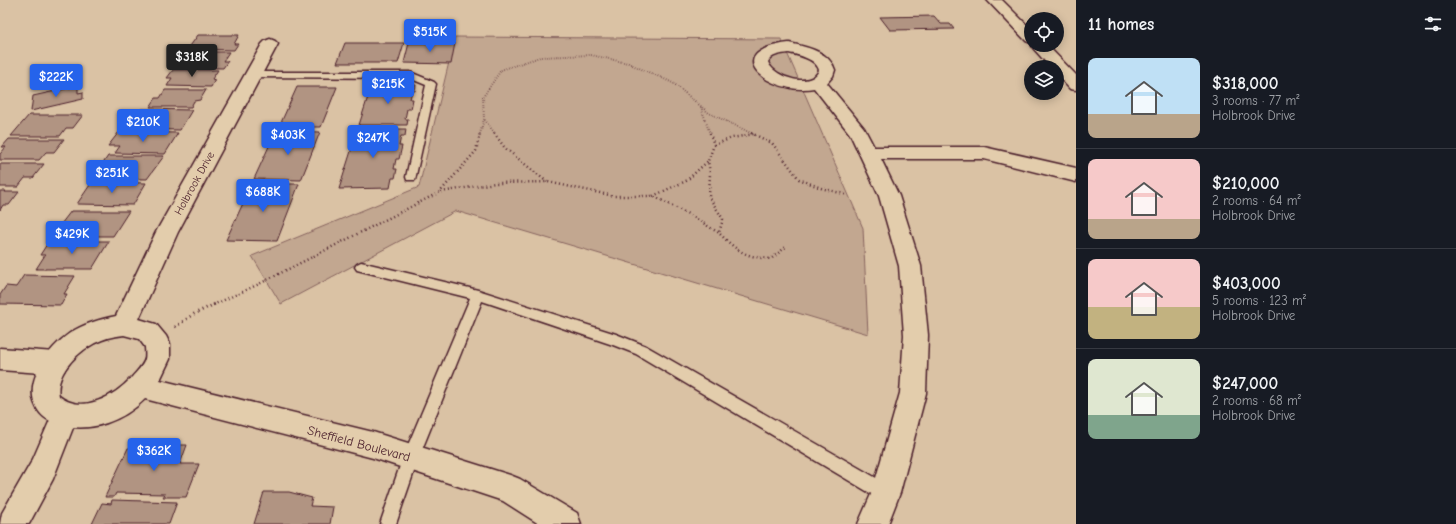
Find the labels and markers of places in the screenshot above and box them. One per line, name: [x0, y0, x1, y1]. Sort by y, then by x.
pin: $515K: [402, 19, 458, 53]
pin: $318K: [164, 44, 220, 78]
pin: $222K: [28, 64, 84, 98]
pin: $215K: [360, 71, 416, 105]
pin: $210K: [115, 109, 171, 143]
pin: $403K: [260, 122, 316, 156]
pin: $247K: [345, 125, 401, 159]
pin: $251K: [84, 160, 140, 194]
pin: $688K: [235, 179, 291, 213]
pin: $429K: [44, 221, 100, 255]
pin: $362K: [126, 438, 182, 472]

